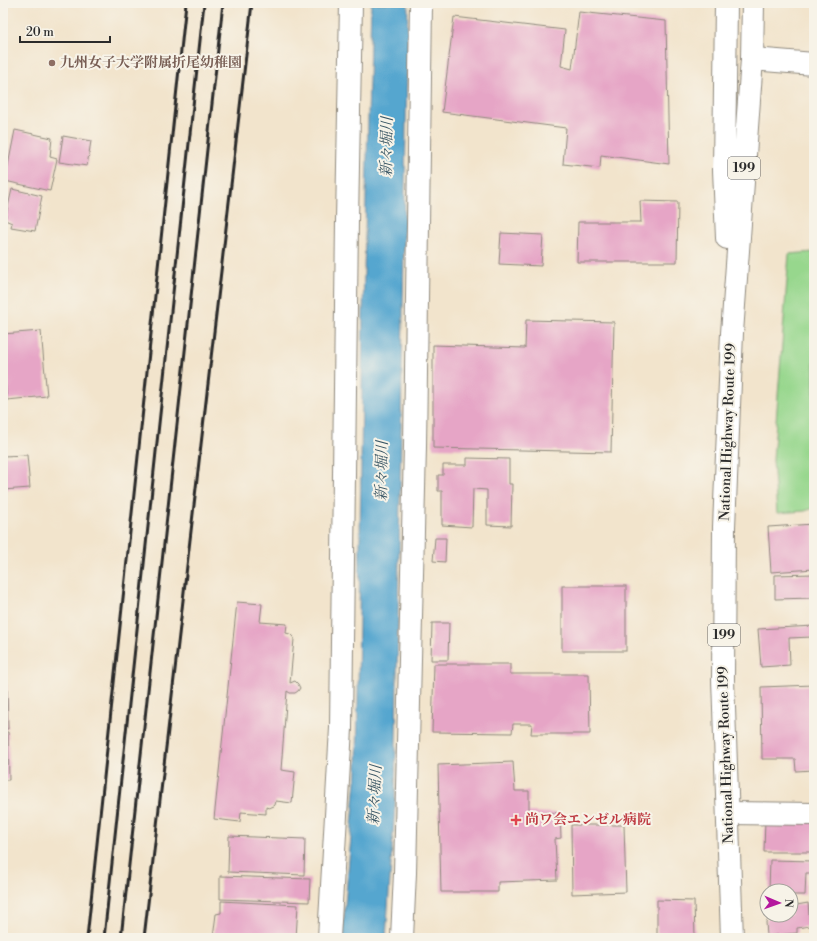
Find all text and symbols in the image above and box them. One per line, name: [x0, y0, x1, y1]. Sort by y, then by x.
scale bar: [20, 18, 110, 44]
text: 20 m: [26, 25, 54, 40]
place label: 九州女子大学附属折尾幼稚園: [60, 54, 242, 72]
marker: 九州女子大学附属折尾幼稚園: [47, 58, 57, 68]
water label: 新々堀川: [377, 115, 397, 177]
road number: 199: [728, 157, 760, 179]
street label: National Highway Route 199: [716, 343, 740, 521]
water label: 新々堀川: [372, 439, 392, 501]
road number: 199: [708, 624, 740, 646]
street label: National Highway Route 199: [714, 666, 738, 844]
water label: 新々堀川: [364, 763, 386, 825]
place label: 尚ワ会エンゼル病院: [525, 811, 651, 829]
marker: 尚ワ会エンゼル病院: [510, 814, 522, 826]
north arrow: [759, 883, 799, 923]
text: N: [781, 899, 795, 908]

